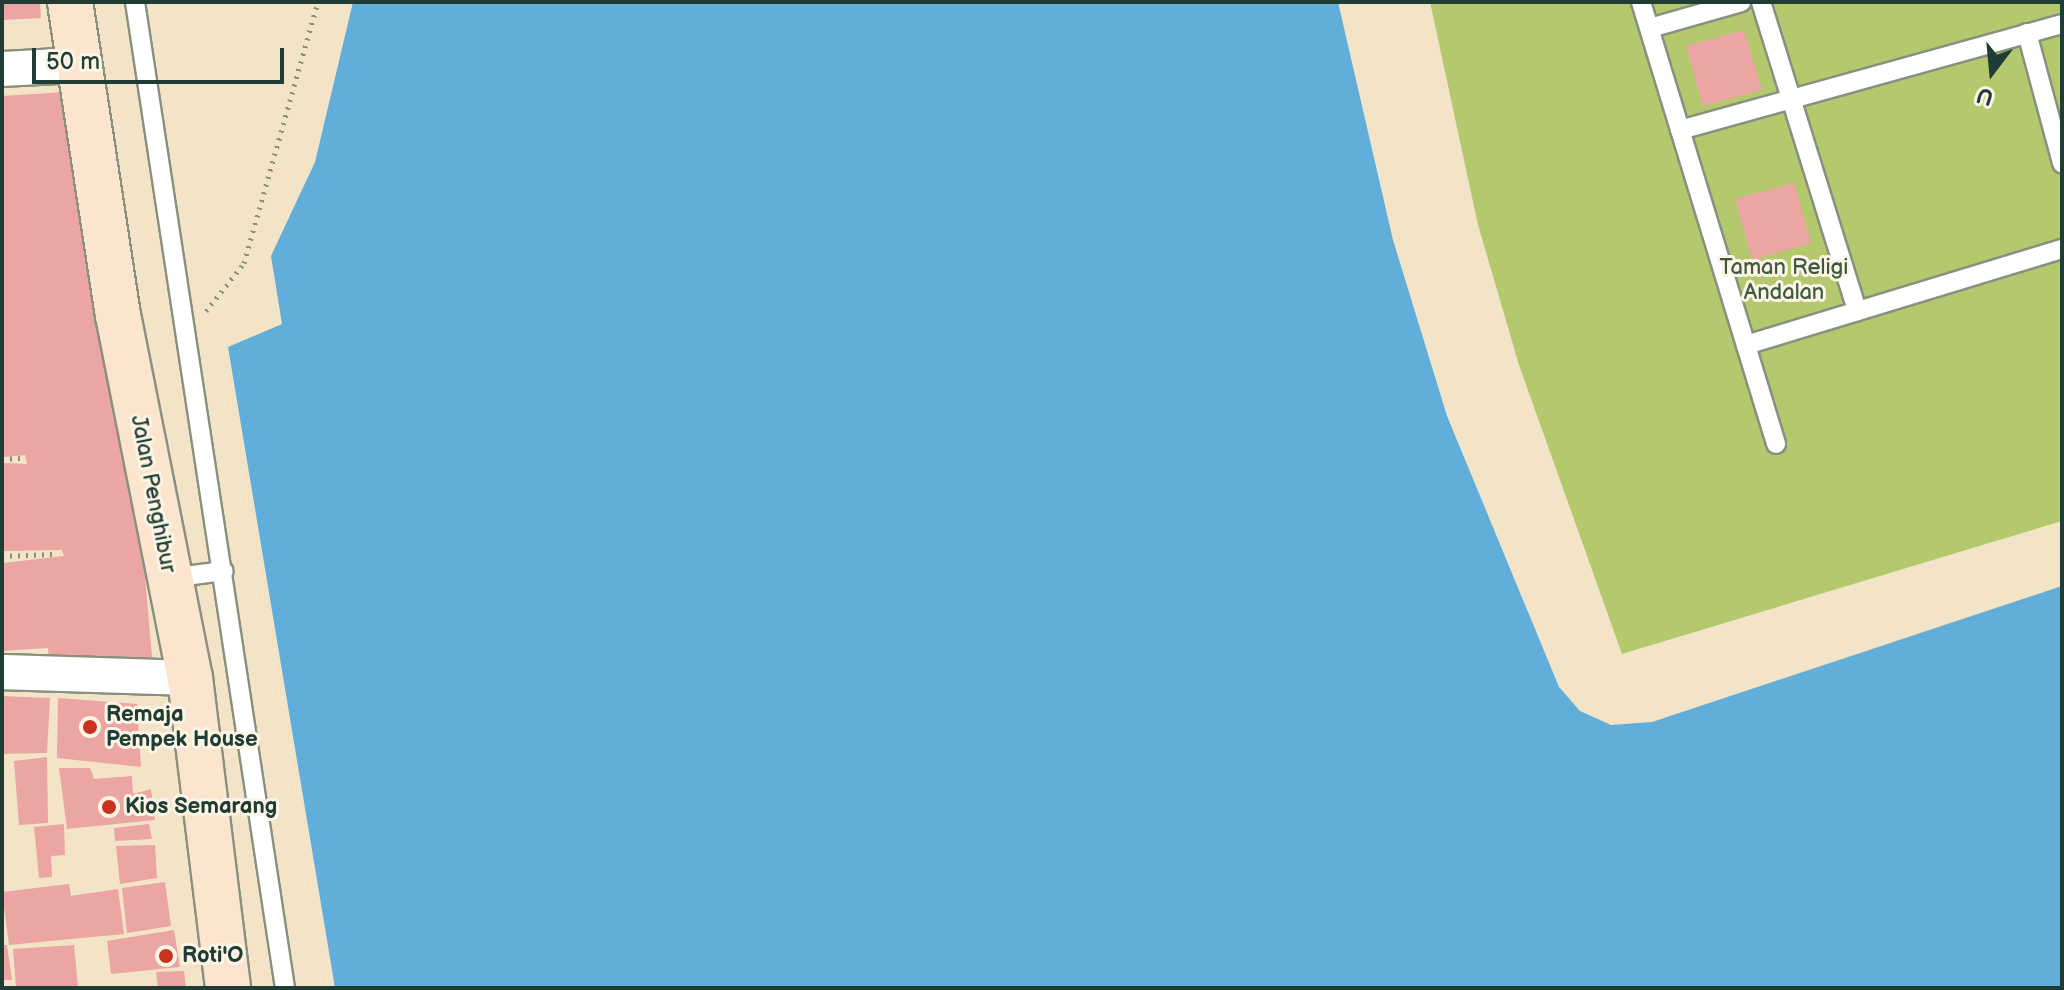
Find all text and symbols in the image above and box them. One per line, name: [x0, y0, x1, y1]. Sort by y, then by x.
scale bar: [36, 32, 288, 82]
north arrow: [1952, 32, 2032, 112]
text: 50 m: [46, 47, 100, 76]
text: U: [1974, 80, 1997, 111]
park label: Taman Religi Andalan: [1720, 254, 1848, 306]
street label: Jalan Penghibur: [125, 413, 181, 575]
place label: Remaja Pempek House: [106, 701, 258, 752]
marker: Remaja Pempek House: [81, 718, 99, 736]
place label: Kios Semarang: [125, 794, 277, 820]
marker: Kios Semarang: [100, 798, 118, 816]
place label: Roti'O: [182, 943, 243, 969]
marker: Roti'O: [157, 947, 175, 965]

